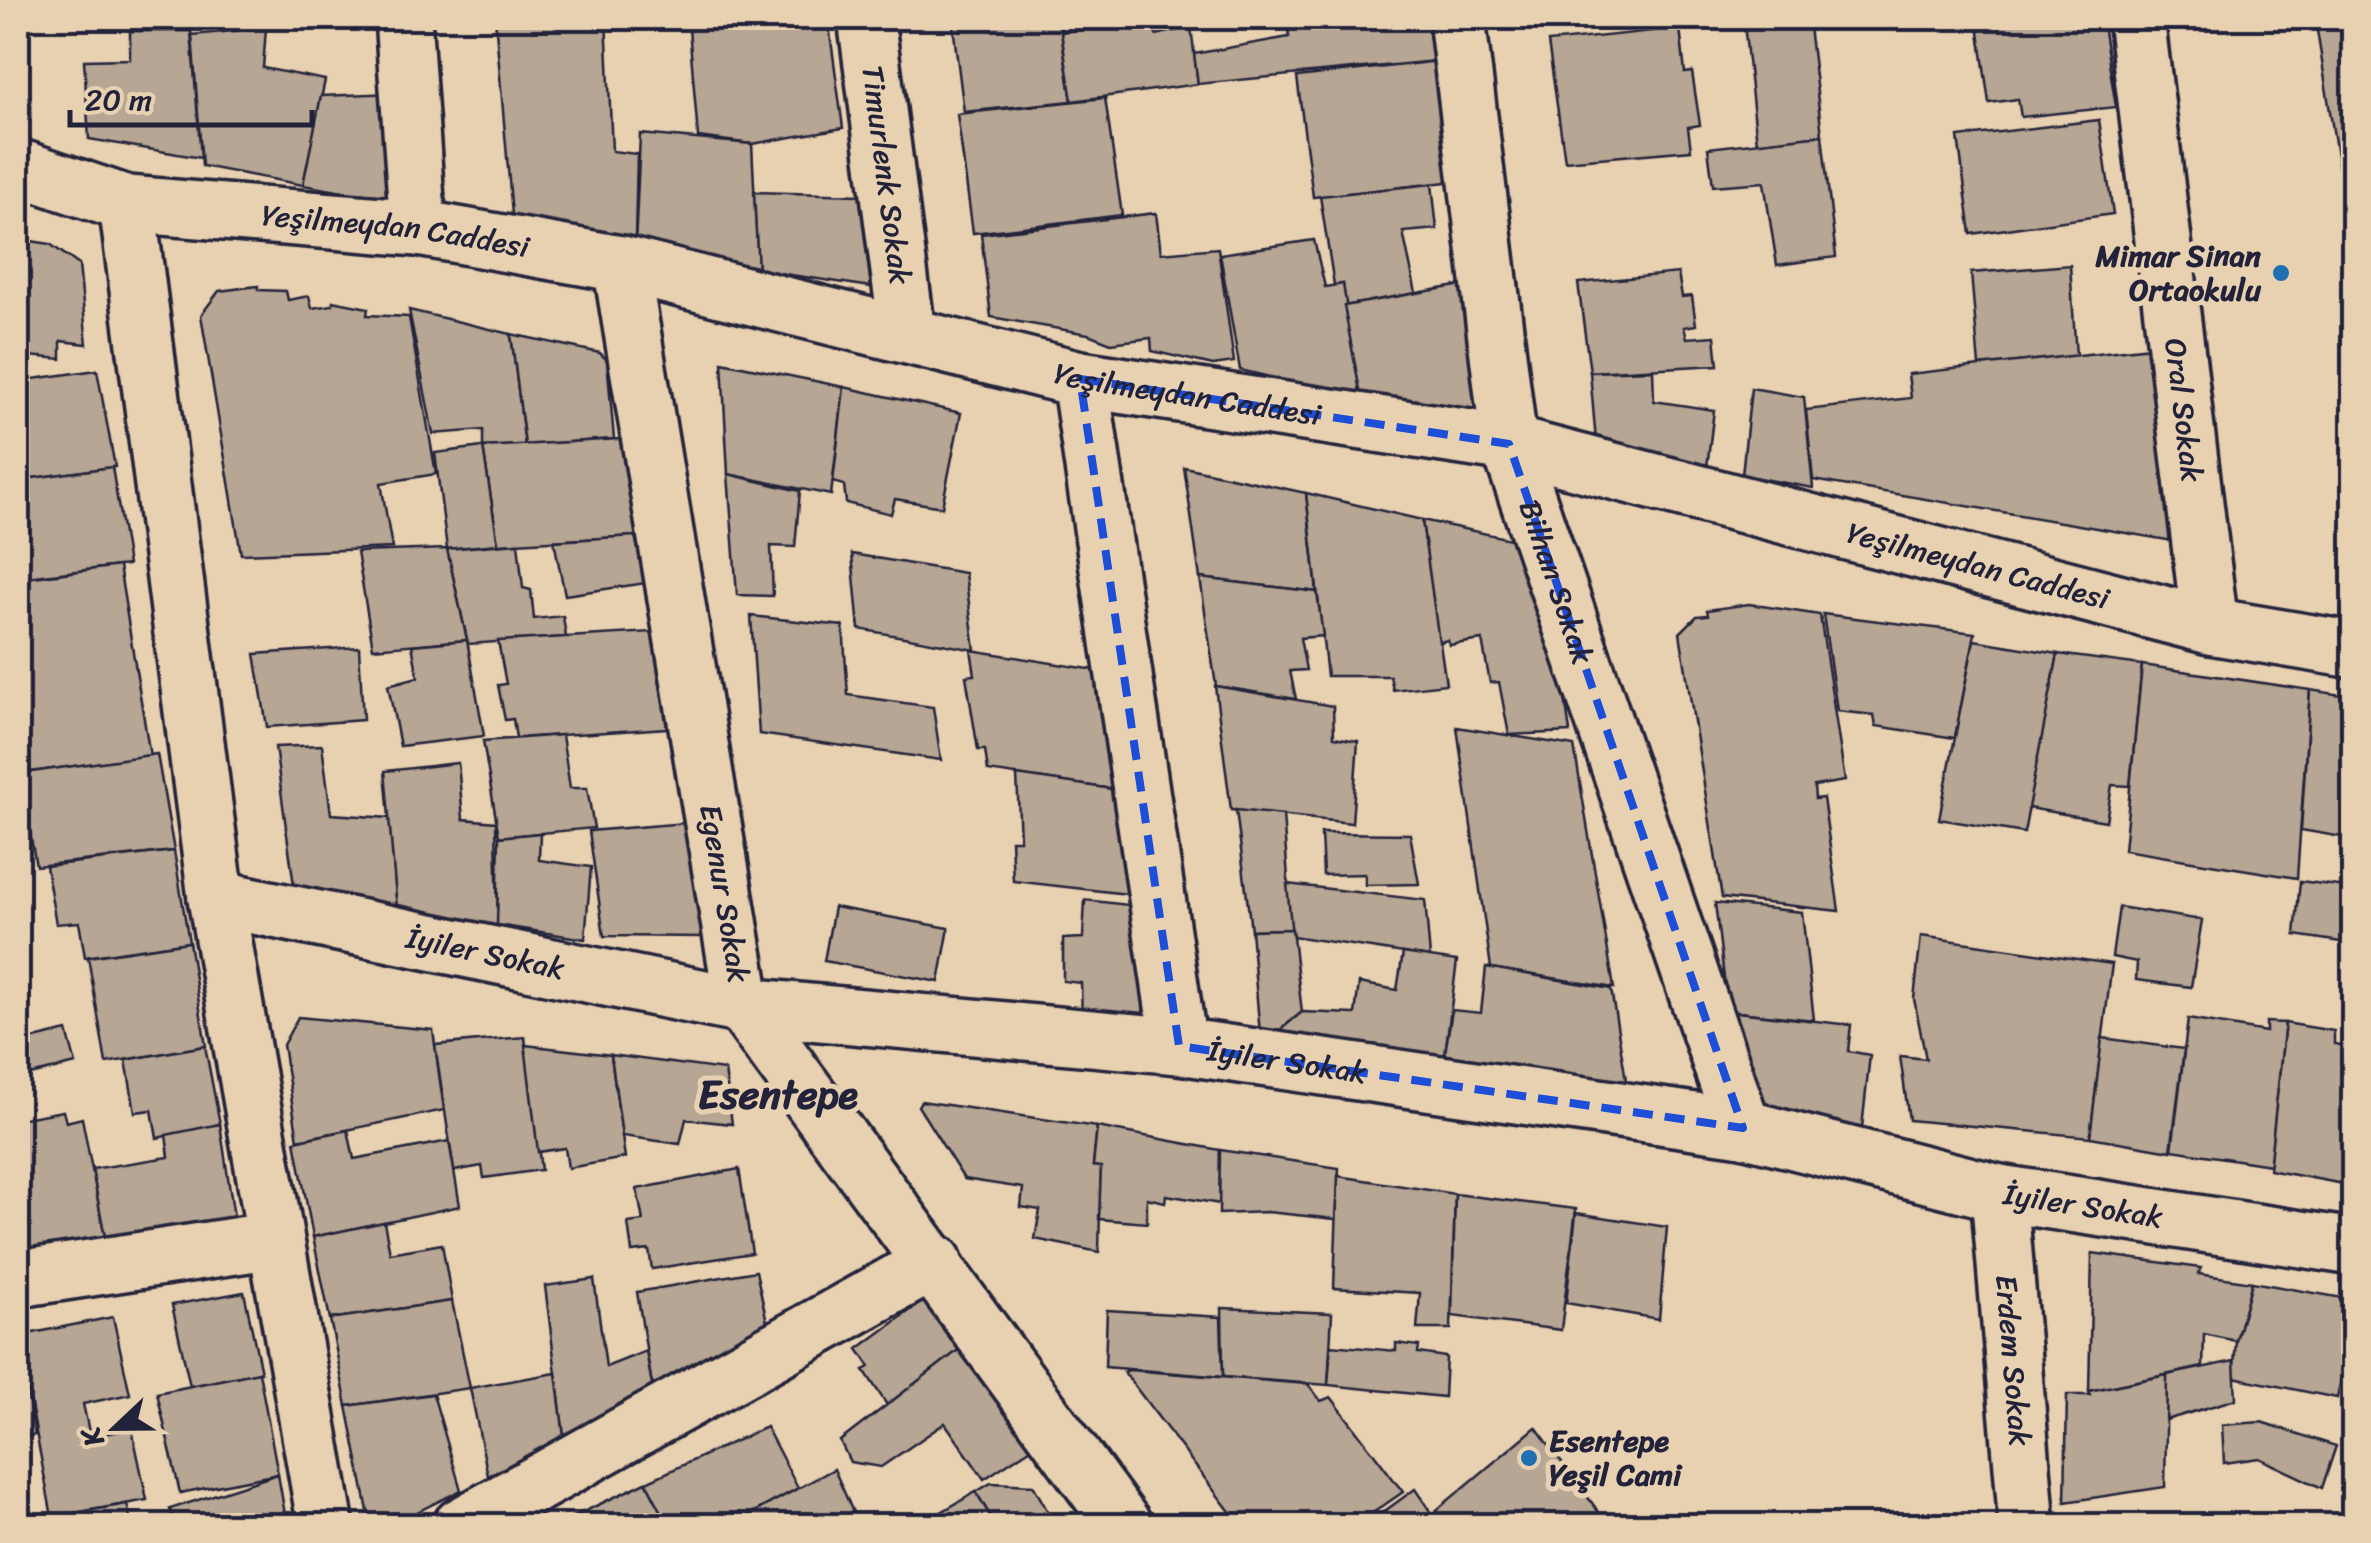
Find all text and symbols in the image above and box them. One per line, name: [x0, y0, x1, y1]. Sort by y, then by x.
street label: Timurlenk Sokak: [845, 62, 928, 288]
scale bar: [70, 65, 312, 127]
text: 20 m: [85, 73, 152, 127]
street label: Yeşilmeydan Caddesi: [260, 188, 535, 275]
place label: Mimar Sinan Ortaokulu: [2094, 229, 2262, 317]
marker: Mimar Sinan Ortaokulu: [2270, 262, 2292, 284]
street label: Oral Sokak: [2148, 335, 2219, 486]
street label: Yeşilmeydan Caddesi: [1048, 346, 1326, 442]
street label: Bilhan Sokak: [1503, 492, 1610, 672]
street label: Yeşilmeydan Caddesi: [1841, 506, 2117, 626]
street label: Egenur Sokak: [683, 800, 766, 987]
street label: İyiler Sokak: [400, 910, 569, 996]
street label: İyiler Sokak: [1203, 1023, 1370, 1100]
district label: Esentepe: [698, 1059, 859, 1130]
street label: İyiler Sokak: [1999, 1167, 2167, 1245]
street label: Erdem Sokak: [1979, 1272, 2047, 1448]
north arrow: [65, 1378, 165, 1478]
place label: Esentepe Yeşil Cami: [1549, 1414, 1683, 1502]
text: K: [66, 1418, 119, 1455]
marker: Esentepe Yeşil Cami: [1518, 1447, 1540, 1469]

